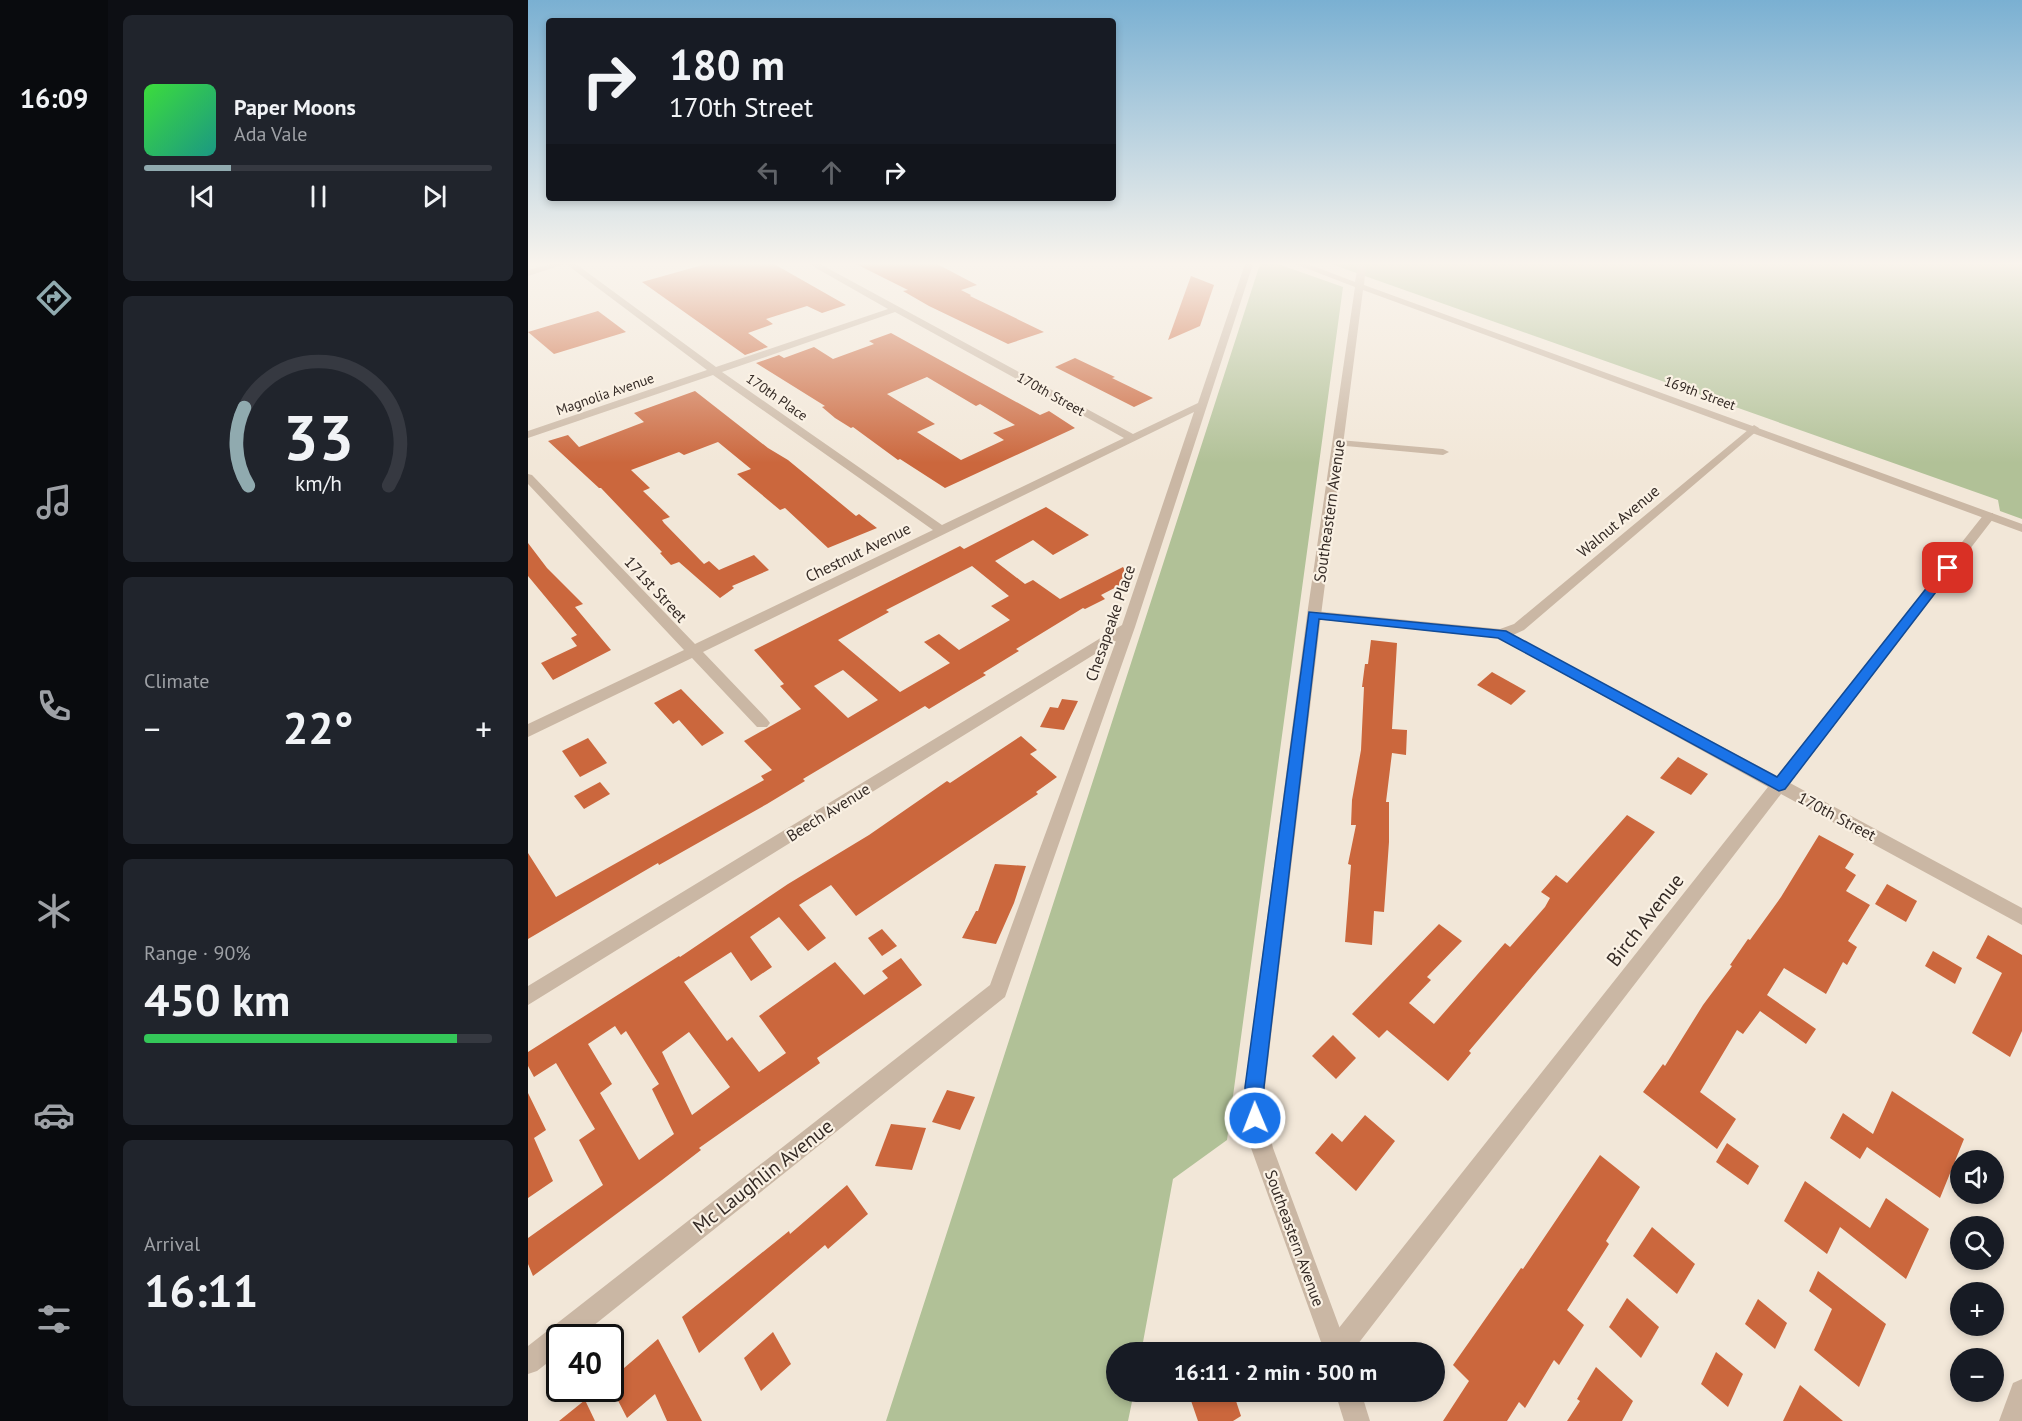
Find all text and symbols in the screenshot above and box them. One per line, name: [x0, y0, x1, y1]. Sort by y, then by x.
text: 180 m: [669, 37, 785, 92]
icon: right: [570, 42, 648, 120]
text: 16:09: [20, 81, 88, 115]
text: 170th Street: [669, 90, 813, 124]
text: Paper Moons: [234, 93, 356, 121]
text: Ada Vale: [234, 121, 307, 147]
icon: left: [752, 156, 785, 189]
icon: ahead: [815, 156, 848, 189]
icon: right: [878, 156, 911, 189]
icon: previous: [186, 180, 219, 213]
icon: pause: [302, 180, 335, 213]
icon: next: [418, 180, 451, 213]
icon: directions: [33, 277, 75, 319]
street label: 170th Street: [1014, 368, 1088, 420]
street label: Magnolia Avenue: [554, 369, 656, 419]
street label: 170th Place: [743, 369, 811, 425]
street label: 169th Street: [1662, 372, 1738, 414]
text: 33: [283, 396, 353, 477]
street label: Southeastern Avenue: [1309, 438, 1349, 584]
text: km/h: [294, 470, 341, 498]
icon: music: [33, 481, 75, 523]
street label: Walnut Avenue: [1573, 481, 1663, 561]
street label: Chestnut Avenue: [802, 518, 914, 586]
pin: [1922, 542, 1973, 593]
icon: arrive: [1931, 551, 1964, 584]
street label: 171st Street: [620, 552, 692, 627]
street label: Chesapeake Place: [1081, 562, 1139, 684]
text: Climate: [144, 668, 210, 694]
icon: phone: [33, 685, 75, 727]
text: 22°: [283, 698, 353, 756]
text: −: [144, 707, 161, 750]
text: +: [475, 707, 492, 750]
street label: Beech Avenue: [782, 778, 874, 846]
street label: 170th Street: [1795, 787, 1880, 845]
street label: Birch Avenue: [1601, 868, 1689, 972]
icon: climate: [33, 890, 75, 932]
text: Range · 90%: [144, 940, 251, 966]
text: 450 km: [144, 970, 290, 1028]
position arrow: [1223, 1086, 1287, 1150]
icon: car: [33, 1094, 75, 1136]
street label: Mc Laughlin Avenue: [687, 1113, 839, 1239]
map controls: [1950, 1150, 2004, 1402]
button: sound: [1950, 1150, 2004, 1204]
street label: Southeastern Avenue: [1261, 1167, 1329, 1309]
button: search: [1950, 1216, 2004, 1270]
text: Arrival: [144, 1231, 200, 1257]
text: 16:11: [144, 1261, 258, 1319]
button: +: [1950, 1282, 2004, 1336]
icon: filters: [33, 1298, 75, 1340]
speed limit sign: 40: [546, 1324, 624, 1402]
button: −: [1950, 1348, 2004, 1402]
text: 16:11 · 2 min · 500 m: [1174, 1358, 1377, 1386]

